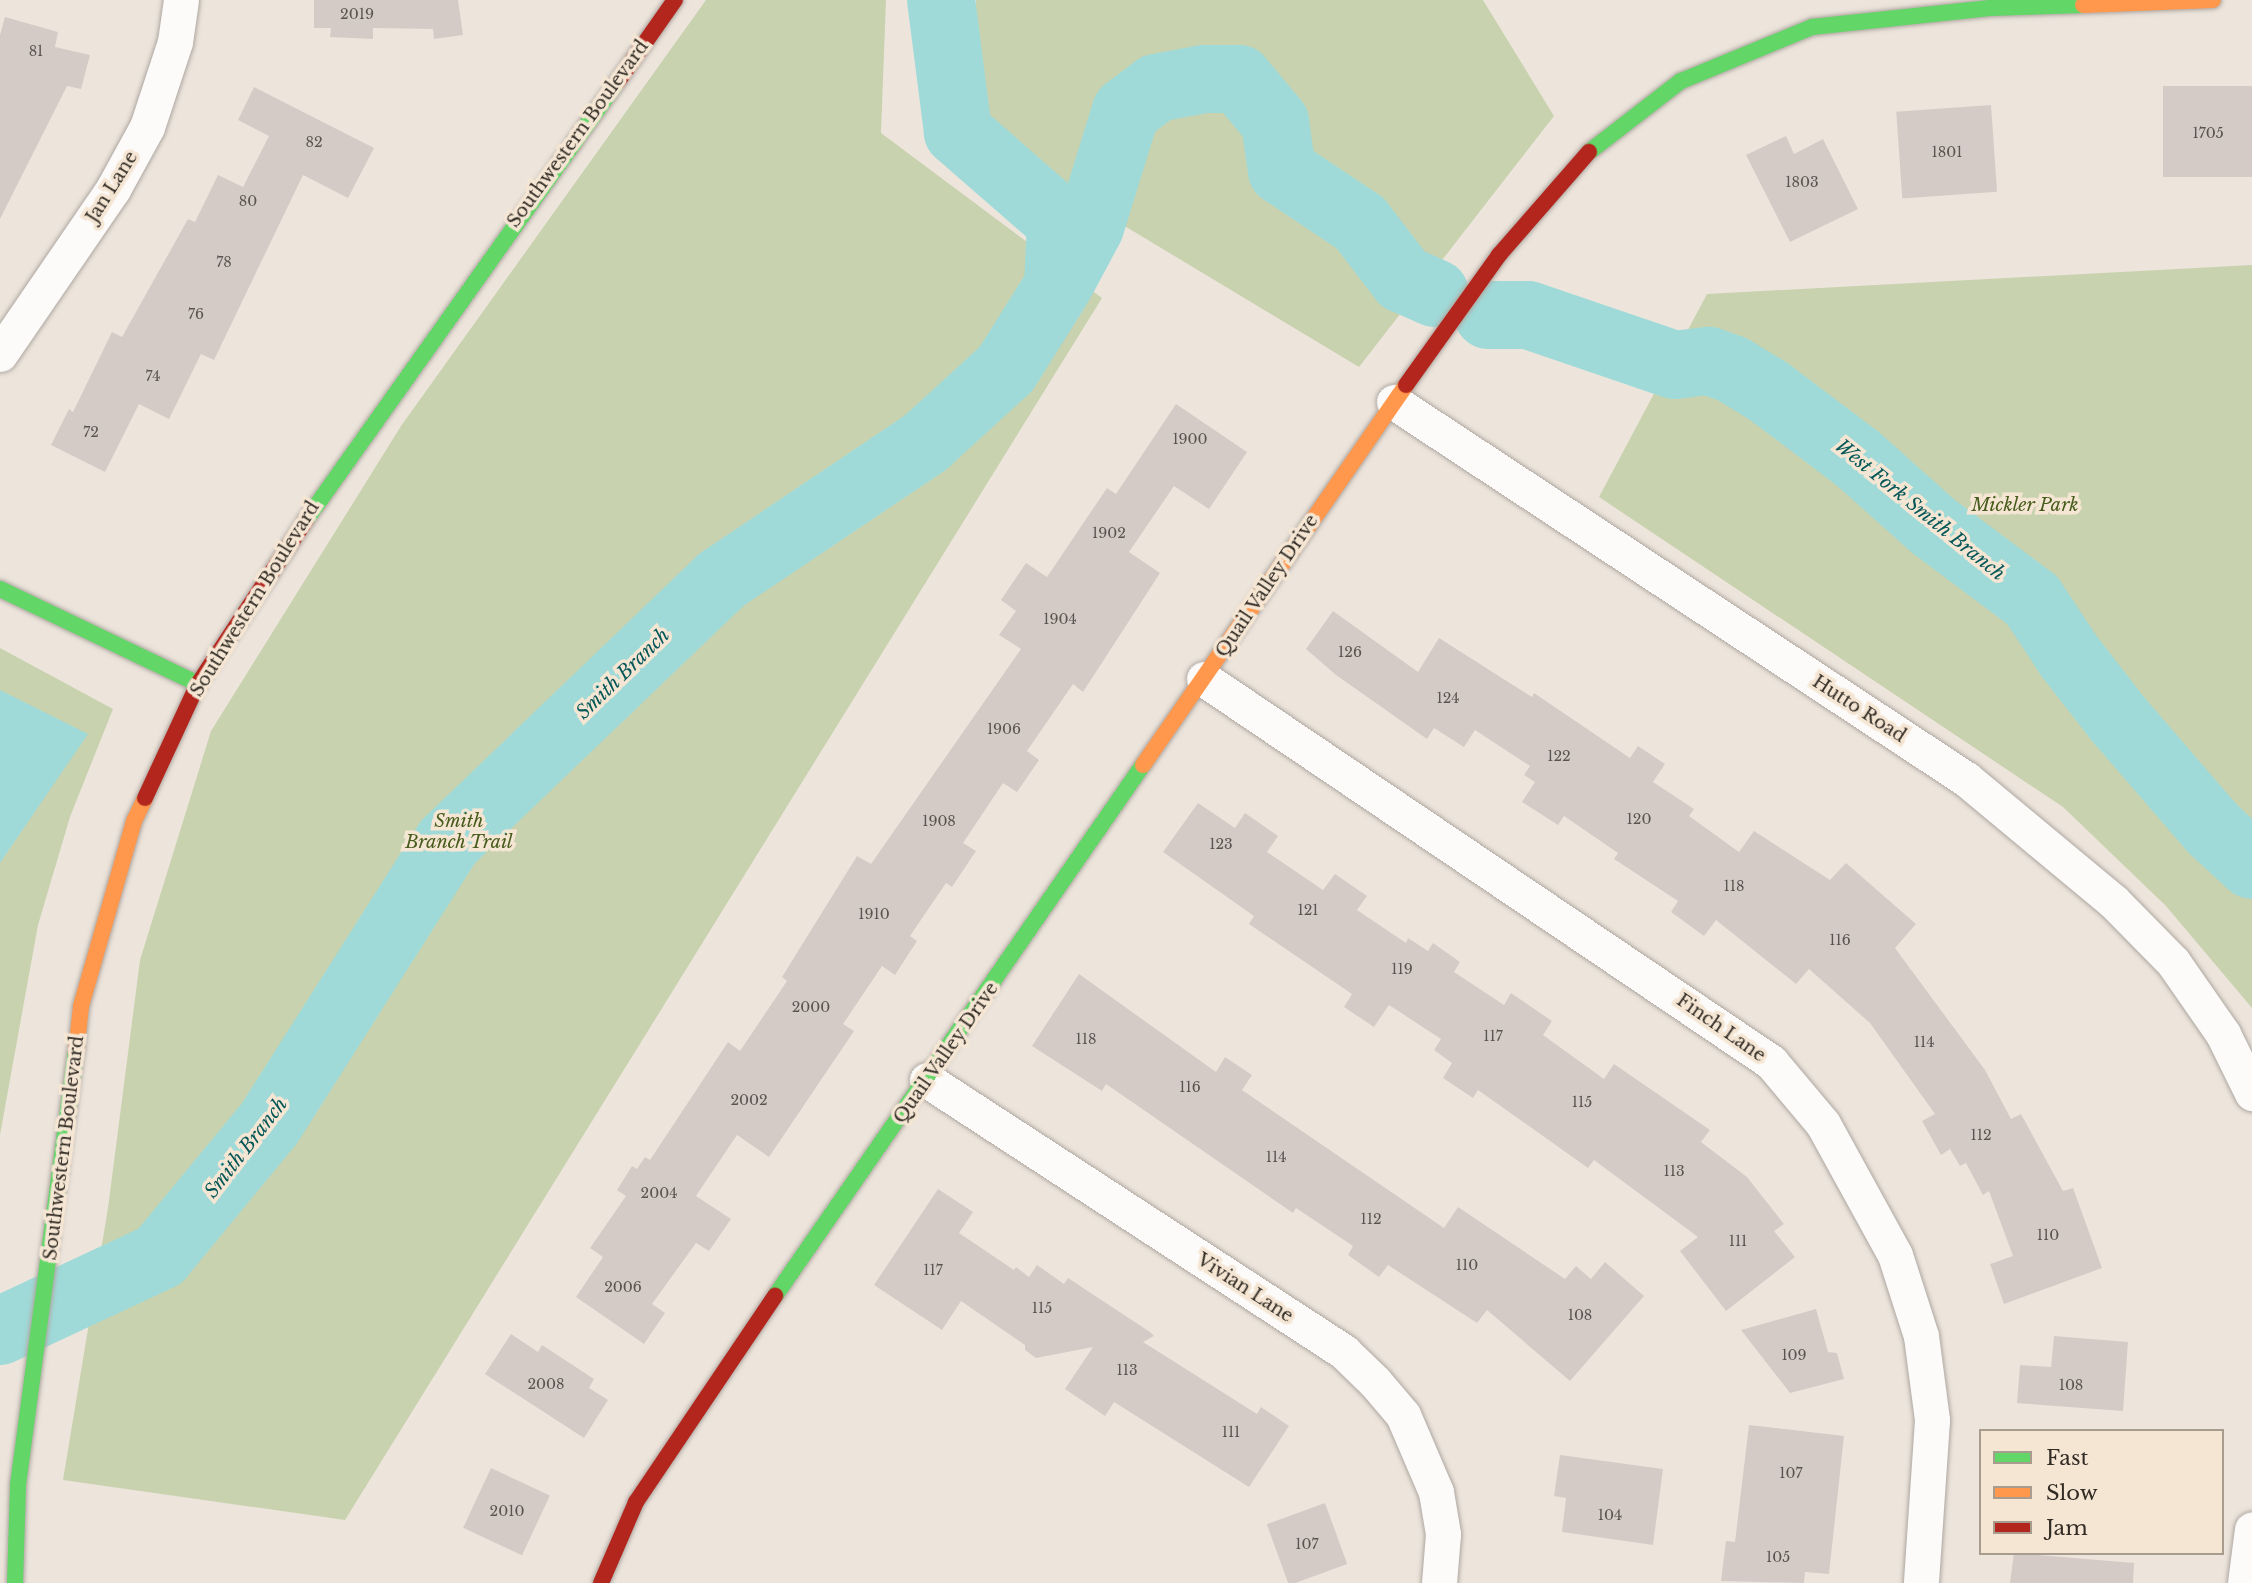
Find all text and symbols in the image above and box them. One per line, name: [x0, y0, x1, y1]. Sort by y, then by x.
house number: 2019: [340, 6, 374, 22]
street label: Southwestern Boulevard: [503, 36, 653, 232]
house number: 81: [29, 43, 43, 59]
house number: 1705: [2192, 125, 2224, 141]
house number: 82: [305, 134, 323, 150]
house number: 1801: [1932, 144, 1962, 160]
street label: Jan Lane: [82, 147, 142, 227]
house number: 1803: [1785, 174, 1819, 190]
house number: 80: [239, 193, 257, 209]
house number: 78: [216, 254, 232, 270]
house number: 76: [188, 306, 204, 322]
house number: 74: [146, 368, 160, 384]
house number: 72: [83, 424, 99, 440]
house number: 1900: [1172, 431, 1208, 447]
water label: West Fork Smith Branch: [1830, 434, 2010, 586]
park label: Mickler Park: [1971, 494, 2079, 516]
street label: Southwestern Boulevard: [186, 497, 324, 701]
street label: Quail Valley Drive: [1211, 510, 1323, 662]
house number: 1902: [1092, 525, 1126, 541]
house number: 1904: [1043, 611, 1077, 627]
water label: Smith Branch: [571, 624, 675, 724]
house number: 126: [1338, 644, 1362, 660]
street label: Hutto Road: [1808, 671, 1910, 747]
house number: 124: [1436, 690, 1460, 706]
house number: 1906: [987, 721, 1021, 737]
house number: 122: [1547, 748, 1571, 764]
park label: Smith Branch Trail: [405, 811, 513, 854]
house number: 120: [1627, 811, 1651, 827]
house number: 1908: [922, 813, 956, 829]
house number: 123: [1209, 836, 1233, 852]
house number: 118: [1724, 878, 1744, 894]
house number: 121: [1297, 902, 1319, 918]
house number: 1910: [858, 906, 890, 922]
house number: 116: [1829, 932, 1851, 948]
house number: 119: [1391, 961, 1413, 977]
street label: Quail Valley Drive: [889, 978, 1003, 1128]
street label: Finch Lane: [1672, 989, 1770, 1067]
house number: 2000: [792, 999, 830, 1015]
house number: 117: [1483, 1028, 1503, 1044]
house number: 118: [1076, 1031, 1096, 1047]
house number: 114: [1914, 1034, 1934, 1050]
street label: Southwestern Boulevard: [40, 1035, 88, 1261]
house number: 116: [1179, 1079, 1201, 1095]
house number: 2002: [730, 1092, 768, 1108]
water label: Smith Branch: [200, 1093, 292, 1203]
house number: 115: [1572, 1094, 1592, 1110]
house number: 112: [1970, 1127, 1992, 1143]
house number: 114: [1266, 1149, 1286, 1165]
house number: 113: [1663, 1163, 1685, 1179]
house number: 2004: [641, 1185, 677, 1201]
house number: 112: [1360, 1211, 1382, 1227]
house number: 110: [2037, 1227, 2059, 1243]
house number: 111: [1729, 1233, 1747, 1249]
street label: Vivian Lane: [1193, 1249, 1297, 1327]
house number: 110: [1456, 1257, 1478, 1273]
house number: 117: [923, 1262, 943, 1278]
house number: 2006: [604, 1279, 642, 1295]
house number: 115: [1032, 1300, 1052, 1316]
house number: 108: [1568, 1307, 1592, 1323]
house number: 109: [1781, 1347, 1807, 1363]
house number: 113: [1116, 1362, 1138, 1378]
house number: 2008: [527, 1376, 565, 1392]
house number: 108: [2059, 1377, 2083, 1393]
house number: 111: [1222, 1424, 1240, 1440]
legend: [1979, 1429, 2224, 1555]
text: Fast: [2046, 1445, 2088, 1471]
house number: 107: [1779, 1465, 1803, 1481]
text: Slow: [2046, 1480, 2098, 1506]
house number: 2010: [490, 1503, 524, 1519]
house number: 104: [1598, 1507, 1622, 1523]
text: Jam: [2046, 1515, 2088, 1541]
house number: 107: [1295, 1536, 1319, 1552]
house number: 105: [1766, 1549, 1790, 1565]

